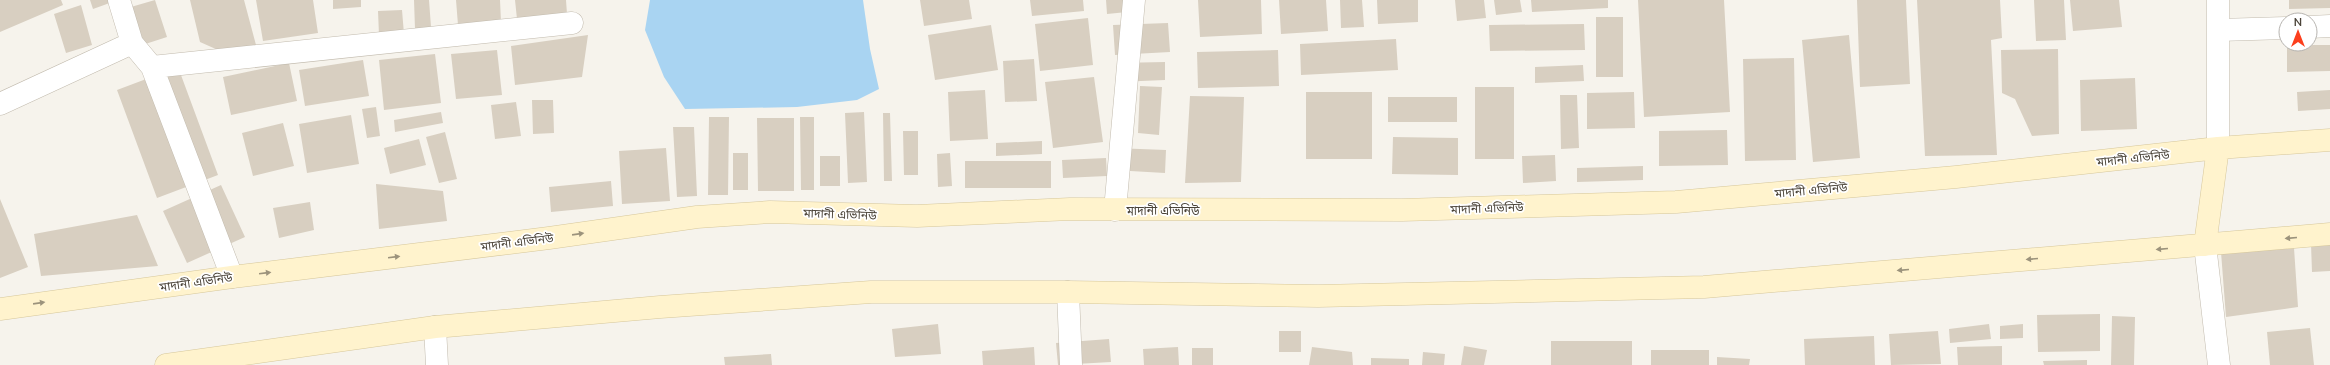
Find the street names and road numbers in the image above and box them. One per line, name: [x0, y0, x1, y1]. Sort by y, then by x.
street label: মাদানী এভিনিউ: [2095, 147, 2171, 169]
street label: মাদানী এভিনিউ: [1773, 179, 1849, 201]
street label: মাদানী এভিনিউ: [1449, 199, 1524, 217]
street label: মাদানী এভিনিউ: [1125, 203, 1200, 218]
street label: মাদানী এভিনিউ: [802, 205, 877, 223]
street label: মাদানী এভিনিউ: [479, 230, 555, 254]
street label: মাদানী এভিনিউ: [158, 269, 234, 295]

